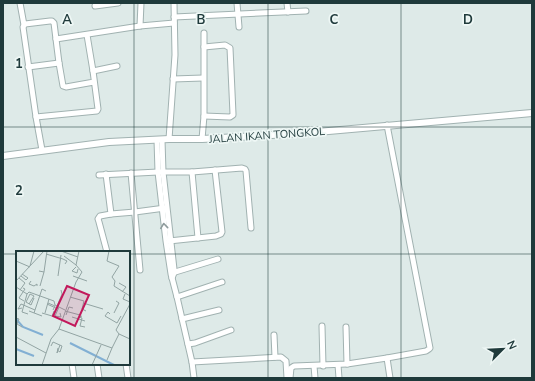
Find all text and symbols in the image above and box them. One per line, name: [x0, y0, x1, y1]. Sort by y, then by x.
text: A: [62, 11, 72, 29]
text: B: [197, 11, 206, 29]
text: C: [330, 11, 339, 29]
text: D: [463, 11, 473, 29]
text: 1: [15, 55, 23, 73]
street label: JALAN IKAN TONGKOL: [207, 124, 326, 147]
text: 2: [15, 182, 23, 200]
one-way arrow: [160, 223, 169, 229]
inset map: [16, 251, 130, 365]
north arrow: [483, 329, 523, 369]
text: N: [503, 338, 520, 352]

